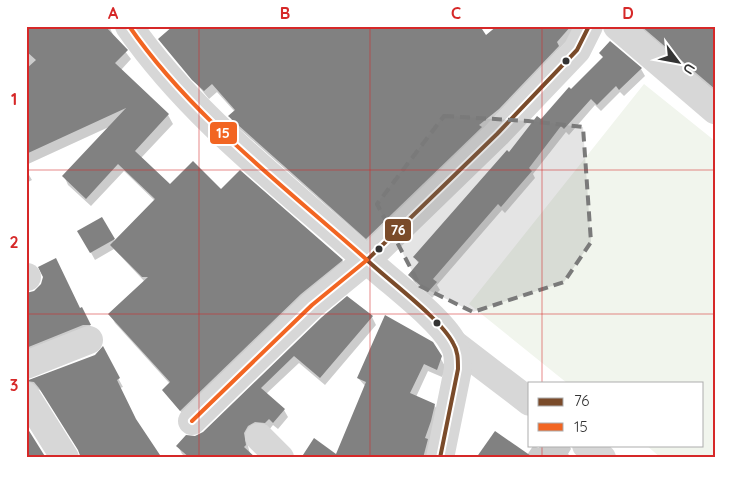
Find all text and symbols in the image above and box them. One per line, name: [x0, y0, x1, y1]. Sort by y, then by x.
text: A: [108, 3, 119, 23]
text: B: [280, 3, 290, 23]
text: C: [451, 3, 461, 23]
text: D: [622, 3, 634, 23]
north arrow: [654, 38, 704, 88]
unlabelled marker: [561, 56, 571, 66]
text: U: [679, 60, 699, 78]
text: 1: [11, 89, 17, 109]
line badge: 15: [209, 121, 238, 145]
text: 15: [216, 124, 230, 142]
line badge: 76: [384, 218, 412, 242]
text: 76: [390, 221, 406, 239]
text: 2: [9, 232, 19, 252]
unlabelled marker: [374, 244, 384, 254]
unlabelled marker: [432, 318, 442, 328]
text: 3: [10, 375, 18, 395]
legend: [528, 382, 704, 446]
text: 76: [574, 391, 589, 410]
text: 15: [574, 417, 588, 436]

